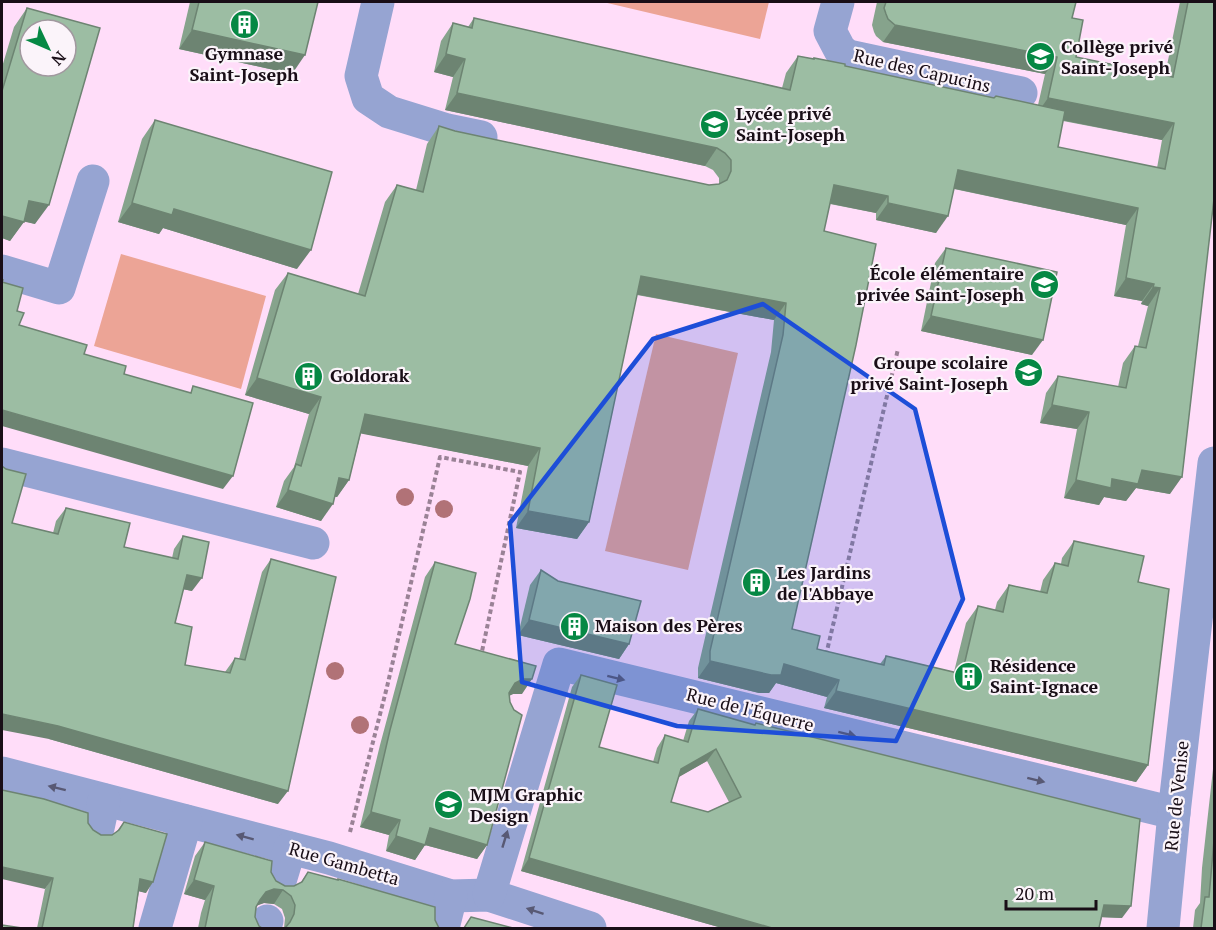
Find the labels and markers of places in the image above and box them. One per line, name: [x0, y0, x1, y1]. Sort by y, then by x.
building icon: Gymnase Saint-Joseph: [228, 9, 260, 41]
place label: Collège privé Saint-Joseph: [1061, 34, 1173, 79]
place label: Gymnase Saint-Joseph: [189, 41, 299, 86]
school or university icon: Collège privé Saint-Joseph: [1024, 41, 1056, 73]
place label: Lycée privé Saint-Joseph: [736, 101, 846, 146]
school or university icon: Lycée privé Saint-Joseph: [699, 108, 731, 140]
place label: École élémentaire privée Saint-Joseph: [857, 261, 1024, 306]
school or university icon: École élémentaire privée Saint-Joseph: [1029, 268, 1061, 300]
place label: Groupe scolaire privé Saint-Joseph: [850, 350, 1008, 395]
school or university icon: Groupe scolaire privé Saint-Joseph: [1013, 357, 1045, 389]
building icon: Goldorak: [293, 360, 325, 392]
place label: Goldorak: [330, 363, 410, 387]
place label: Les Jardins de l'Abbaye: [777, 560, 874, 605]
building icon: Les Jardins de l'Abbaye: [740, 567, 772, 599]
building icon: Maison des Pères: [558, 610, 590, 642]
place label: Maison des Pères: [595, 613, 743, 637]
place label: Résidence Saint-Ignace: [990, 653, 1098, 698]
building icon: Résidence Saint-Ignace: [953, 660, 985, 692]
place label: MJM Graphic Design: [470, 782, 583, 827]
school or university icon: MJM Graphic Design: [433, 789, 465, 821]

